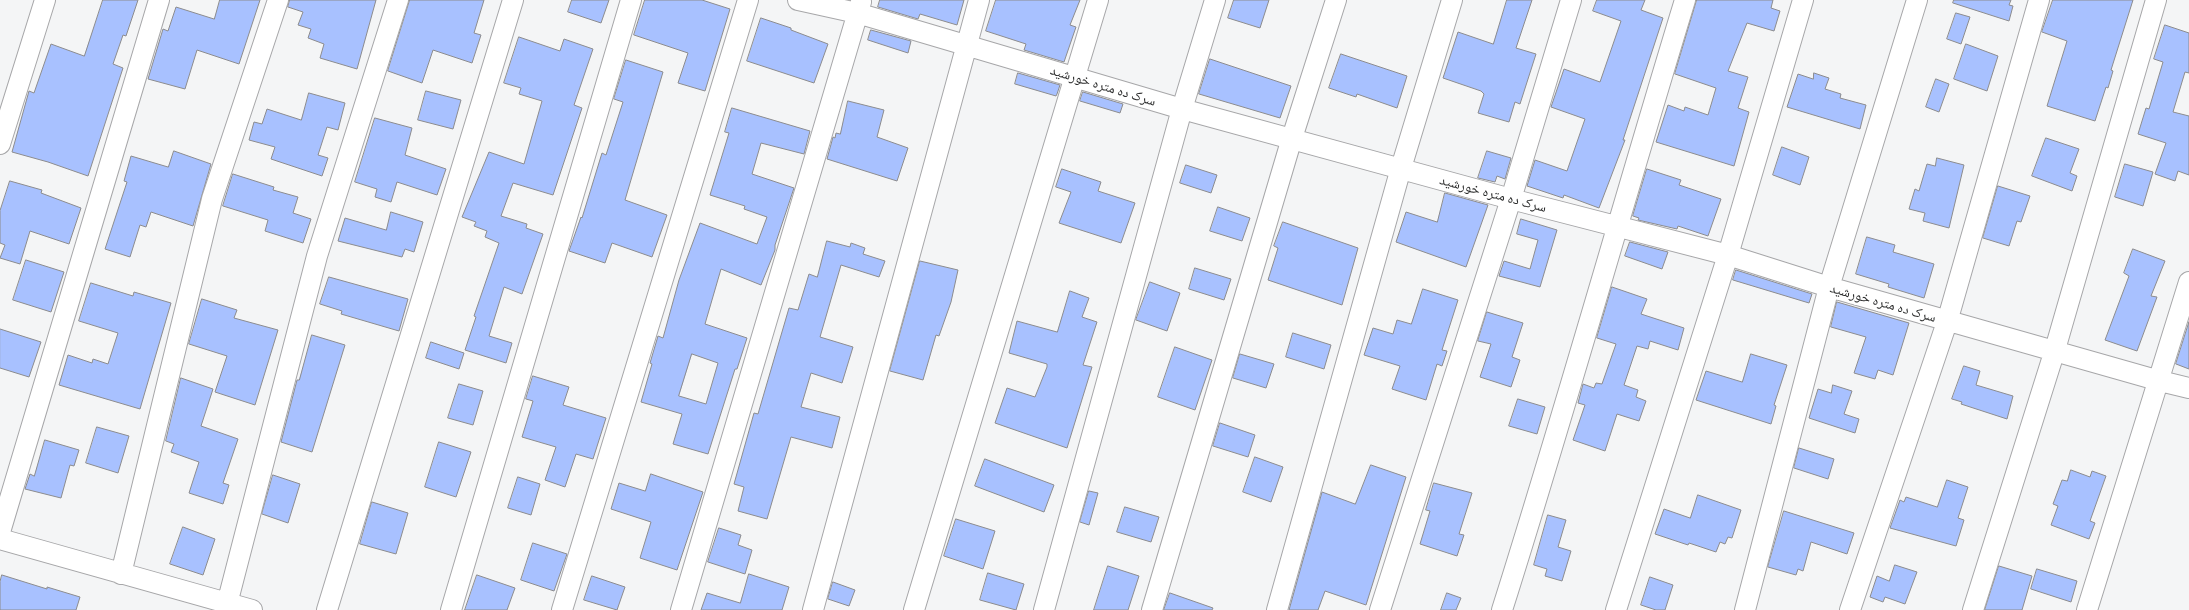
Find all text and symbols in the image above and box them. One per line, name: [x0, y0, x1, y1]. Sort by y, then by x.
street label: سرک ده متره خورشید: [1048, 62, 1158, 110]
street label: سرک ده متره خورشید: [1438, 172, 1548, 216]
street label: سرک ده متره خورشید: [1828, 280, 1938, 326]

